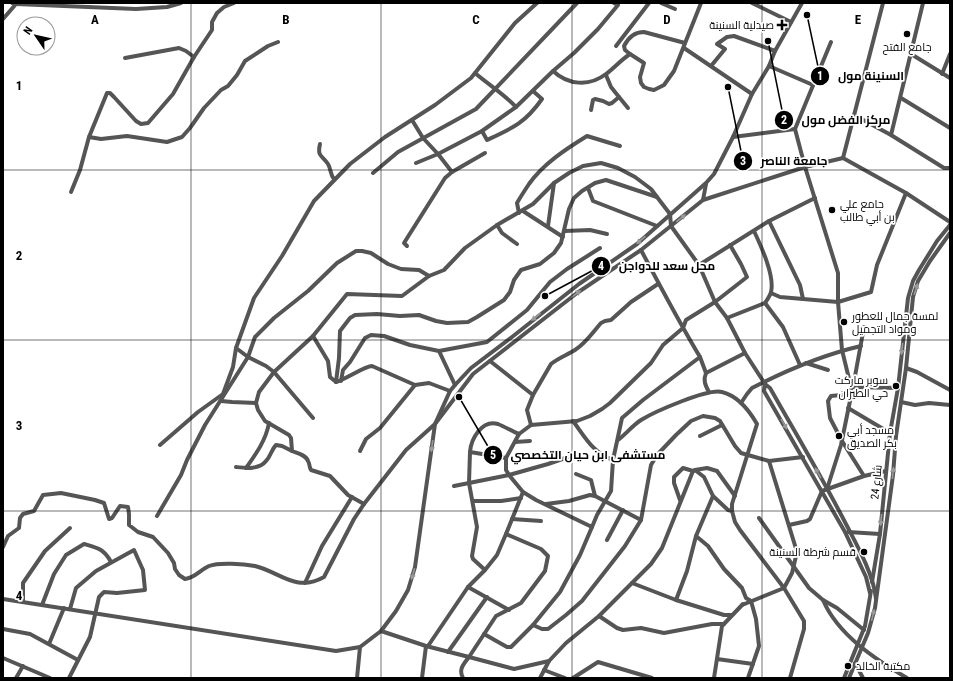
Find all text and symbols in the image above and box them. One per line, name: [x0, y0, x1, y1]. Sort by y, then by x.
text: A: [91, 12, 99, 27]
text: B: [282, 12, 290, 27]
text: C: [472, 12, 480, 27]
text: D: [663, 12, 671, 27]
text: E: [855, 12, 862, 27]
north arrow: [16, 16, 56, 56]
place label: صيدلية السنينة: [709, 19, 774, 32]
marker: صيدلية السنينة: [777, 20, 787, 30]
text: N: [21, 24, 36, 37]
marker: جامع الفتح: [902, 29, 912, 39]
place label: جامع الفتح: [882, 41, 932, 55]
callout: السنينة مول: [810, 64, 912, 88]
text: 1: [817, 69, 823, 83]
text: السنينة مول: [838, 69, 904, 84]
text: 1: [16, 78, 22, 93]
callout: مركز الفضل مول: [774, 108, 898, 132]
text: 2: [781, 113, 787, 127]
text: مركز الفضل مول: [802, 113, 890, 128]
callout: جامعة الناصر: [733, 149, 836, 173]
text: 3: [740, 154, 746, 168]
text: جامعة الناصر: [759, 154, 828, 169]
place label: جامع علي بن أبي طالب: [840, 198, 895, 226]
marker: جامع علي بن أبي طالب: [827, 205, 837, 215]
one-way arrow: [676, 213, 686, 222]
one-way arrow: [635, 236, 646, 245]
text: 2: [16, 248, 23, 263]
callout: محل سعد للدواجن: [591, 254, 723, 278]
text: 4: [598, 259, 604, 273]
text: محل سعد للدواجن: [619, 259, 715, 274]
one-way arrow: [913, 282, 919, 294]
one-way arrow: [571, 290, 582, 298]
place label: لمسة جمال للعطور ومواد التجميل: [851, 310, 938, 336]
one-way arrow: [531, 313, 542, 322]
marker: لمسة جمال للعطور ومواد التجميل: [839, 317, 849, 327]
one-way arrow: [899, 343, 905, 355]
place label: سوبر ماركت حي الطيران: [835, 374, 888, 402]
marker: سوبر ماركت حي الطيران: [891, 381, 901, 391]
text: 3: [16, 418, 22, 433]
one-way arrow: [780, 419, 787, 430]
place label: مسجد أبي بكر الصديق: [847, 423, 897, 450]
marker: مسجد أبي بكر الصديق: [834, 431, 844, 441]
one-way arrow: [429, 440, 435, 452]
callout: مستشفى ابن حيان التخصصي: [483, 443, 674, 467]
text: 5: [490, 448, 496, 462]
text: مستشفى ابن حيان التخصصي: [510, 448, 666, 465]
street label: شارع 24: [868, 464, 886, 500]
one-way arrow: [815, 467, 822, 479]
one-way arrow: [889, 467, 896, 479]
one-way arrow: [878, 514, 884, 526]
place label: قسم شرطة السنينة: [769, 546, 856, 560]
marker: قسم شرطة السنينة: [859, 547, 869, 557]
one-way arrow: [410, 569, 416, 581]
text: 4: [16, 588, 23, 603]
one-way arrow: [871, 609, 877, 622]
place label: مكتبة الخالد: [856, 660, 910, 673]
marker: مكتبة الخالد: [843, 661, 853, 671]

